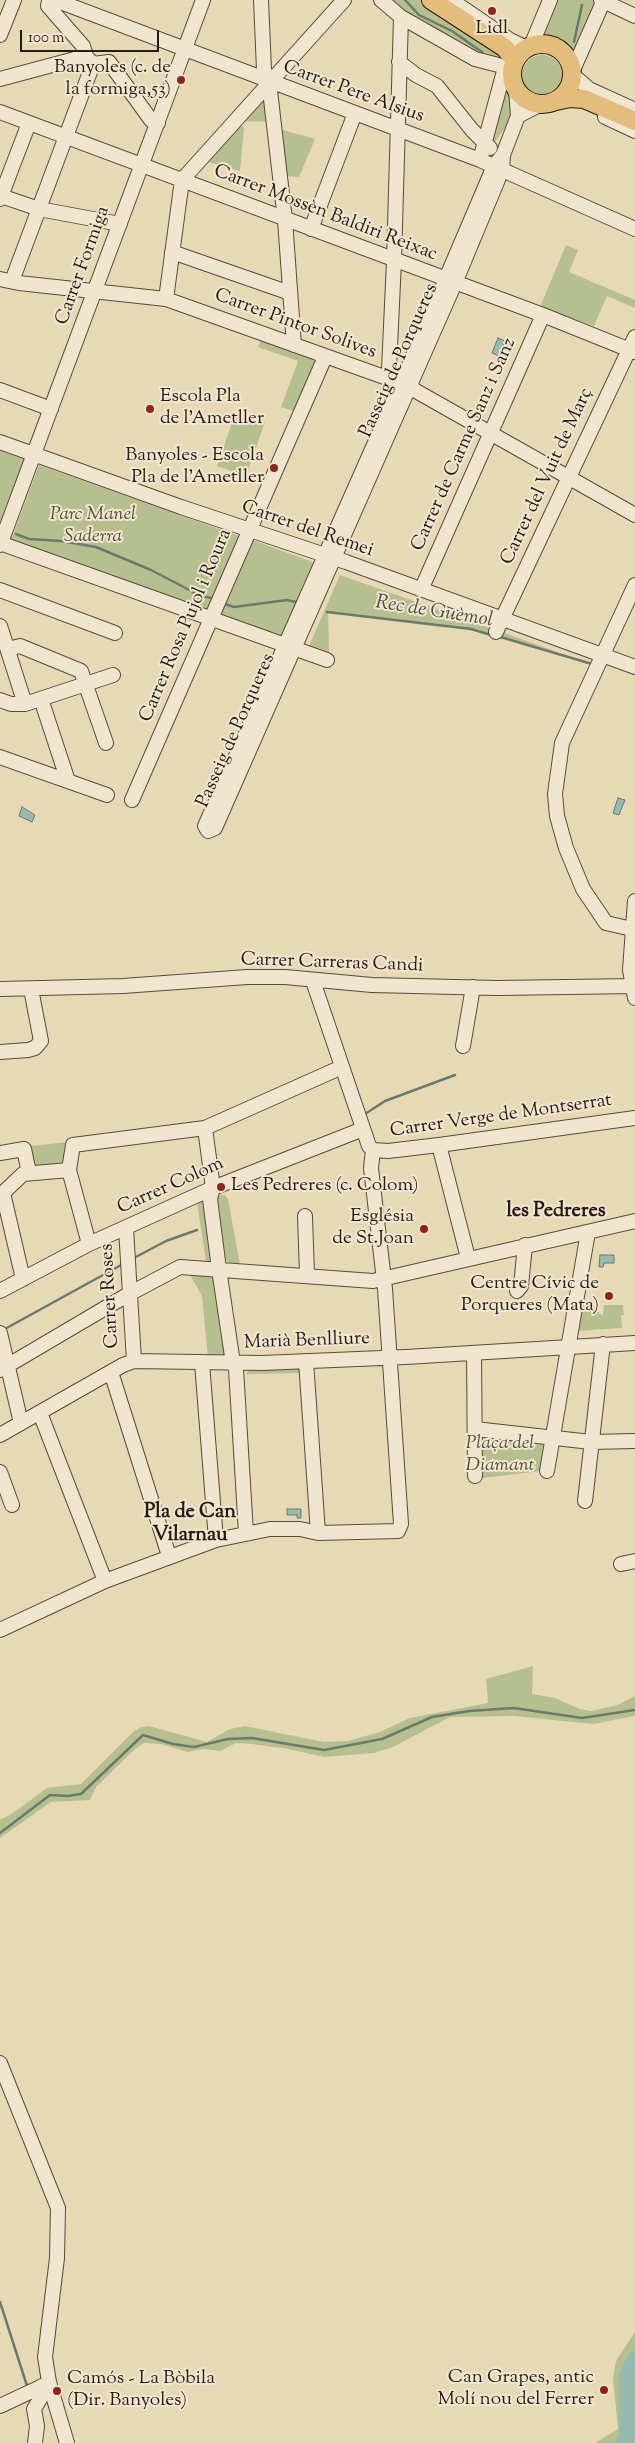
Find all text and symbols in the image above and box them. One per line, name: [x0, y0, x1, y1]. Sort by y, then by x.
marker: Lidl: [486, 5, 498, 17]
place label: Lidl: [476, 19, 508, 41]
scale bar: [22, 20, 161, 52]
text: 100 m: [28, 28, 64, 49]
street label: Carrer Pere Alsius: [279, 57, 427, 129]
place label: Banyoles (c. de la formiga,53): [54, 58, 171, 102]
marker: Banyoles (c. de la formiga,53): [175, 74, 187, 86]
street label: Carrer Mossèn Baldiri Reixac: [210, 161, 440, 267]
street label: Carrer Formiga: [52, 204, 116, 328]
street label: Passeig de Porqueres: [356, 280, 444, 442]
street label: Carrer Pintor Solives: [211, 285, 379, 365]
street label: Carrer de Carme Sanz i Sanz: [408, 335, 522, 555]
street label: Carrer del Vuit de Març: [497, 385, 599, 569]
place label: Escola Pla de l'Ametller: [160, 387, 264, 431]
marker: Escola Pla de l'Ametller: [144, 403, 156, 415]
place label: Banyoles - Escola Pla de l'Ametller: [125, 446, 264, 490]
marker: Banyoles - Escola Pla de l'Ametller: [268, 462, 280, 474]
street label: Carrer del Remei: [238, 497, 376, 563]
park label: Parc Manel Saderra: [50, 505, 136, 549]
street label: Carrer Rosa Pujol i Roura: [136, 526, 238, 726]
water label: Rec de Guèmol: [374, 592, 494, 634]
street label: Passeig de Porqueres: [193, 650, 281, 812]
street label: Carrer Carreras Candi: [240, 949, 424, 979]
street label: Carrer Verge de Montserrat: [389, 1090, 613, 1144]
street label: Carrer Colom: [114, 1153, 228, 1221]
place label: Les Pedreres (c. Colom): [231, 1176, 418, 1198]
marker: Les Pedreres (c. Colom): [215, 1181, 227, 1193]
district label: les Pedreres: [506, 1201, 606, 1225]
place label: Església de St.Joan: [332, 1207, 414, 1251]
marker: Església de St.Joan: [418, 1223, 430, 1235]
street label: Carrer Roses: [97, 1243, 125, 1349]
place label: Centre Cívic de Porqueres (Mata): [461, 1274, 599, 1318]
marker: Centre Cívic de Porqueres (Mata): [603, 1290, 615, 1302]
street label: Marià Benlliure: [244, 1328, 370, 1356]
park label: Plaça del Diamant: [466, 1434, 534, 1478]
district label: Pla de Can Vilarnau: [144, 1502, 236, 1549]
place label: Can Grapes, antic Molí nou del Ferrer: [437, 2368, 594, 2412]
place label: Camós - La Bòbila (Dir. Banyoles): [67, 2369, 215, 2413]
marker: Can Grapes, antic Molí nou del Ferrer: [598, 2384, 610, 2396]
marker: Camós - La Bòbila (Dir. Banyoles): [51, 2385, 63, 2397]

